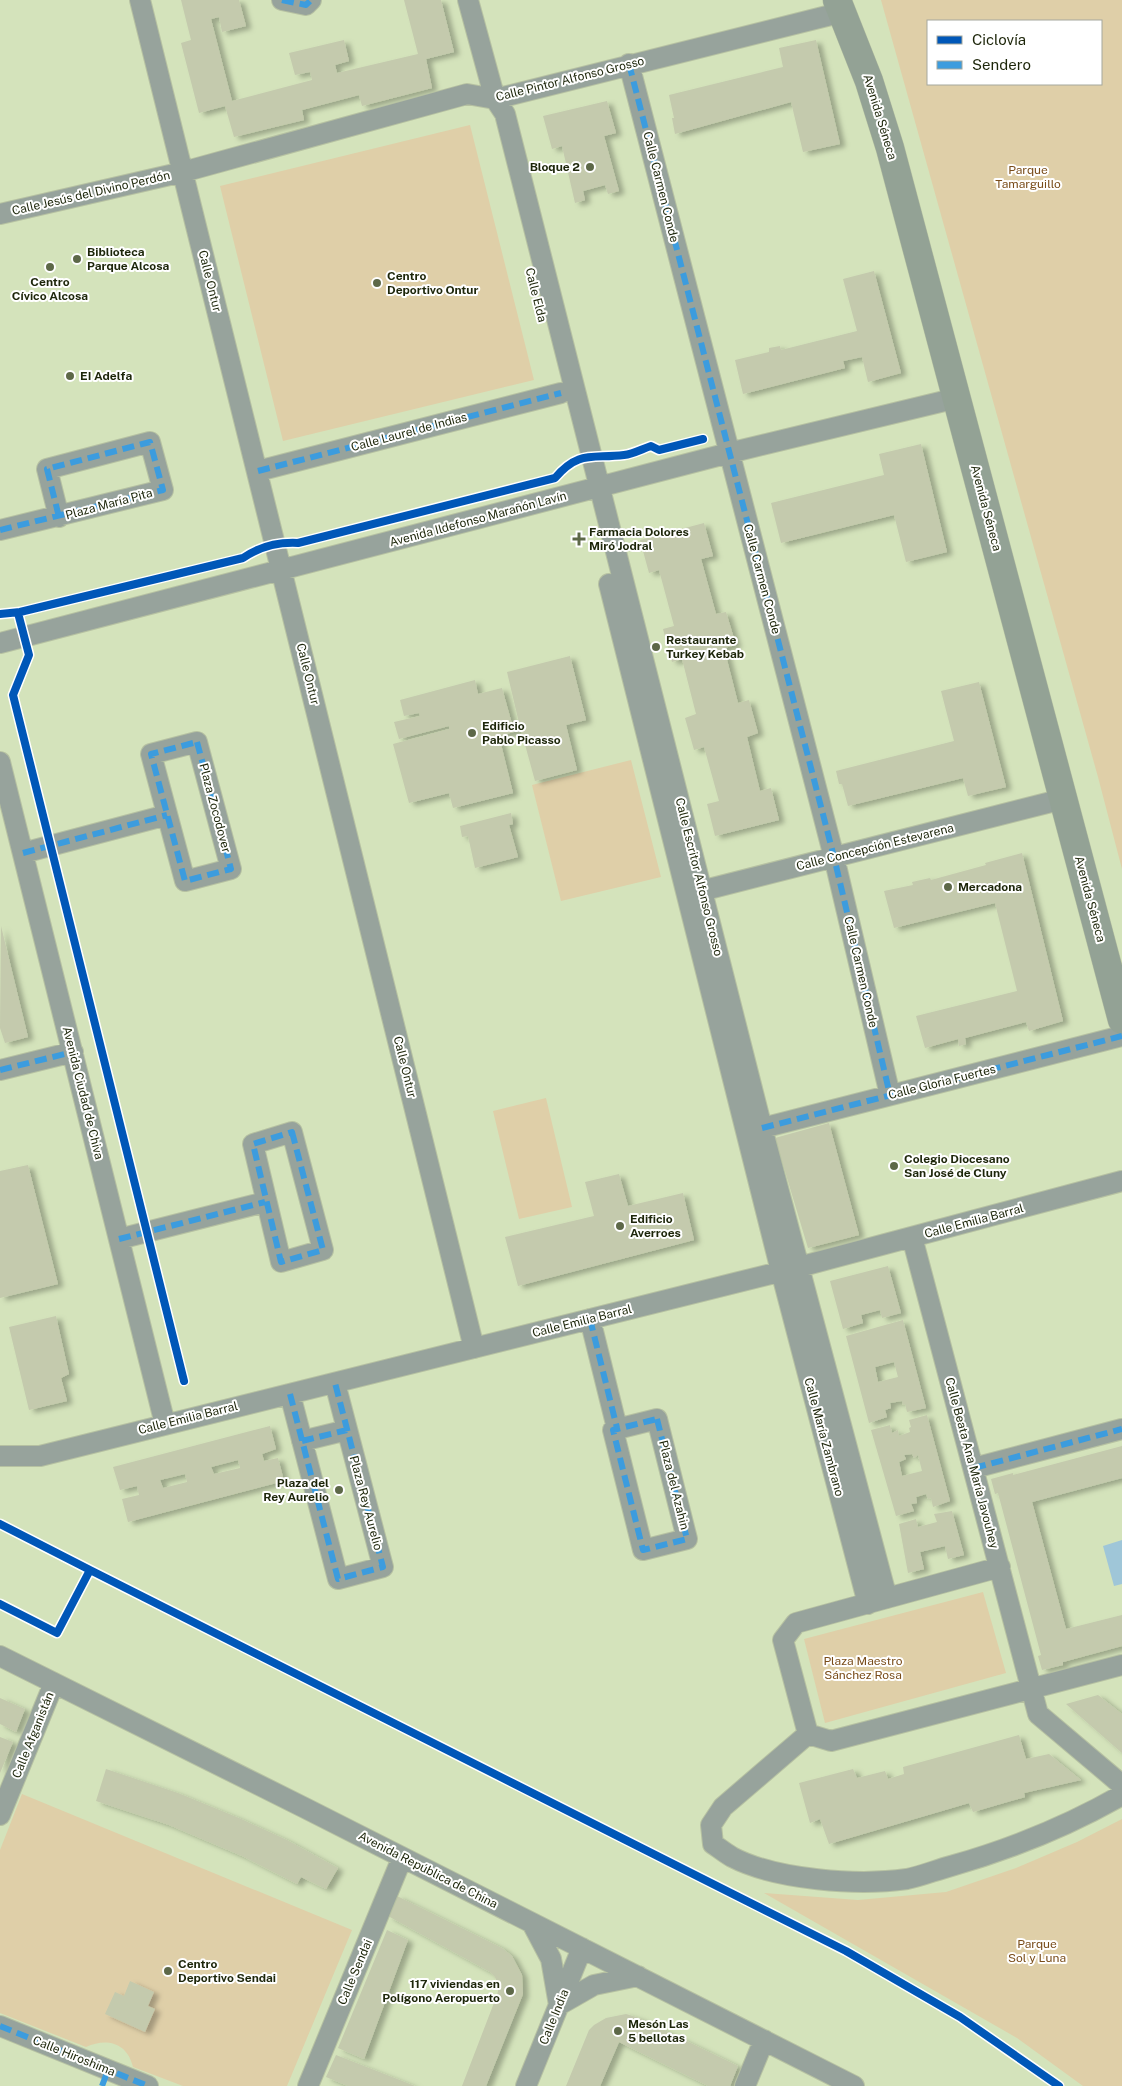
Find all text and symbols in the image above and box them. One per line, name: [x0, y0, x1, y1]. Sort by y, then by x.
legend: [927, 20, 1102, 85]
text: Ciclovía: [972, 31, 1026, 48]
street label: Calle Pintor Alfonso Grosso: [494, 54, 646, 104]
text: Sendero: [972, 56, 1031, 73]
street label: Avenida Séneca: [860, 73, 900, 161]
street label: Calle Carmen Conde: [640, 130, 682, 244]
place label: Bloque 2: [530, 160, 580, 174]
marker: Bloque 2: [584, 161, 596, 173]
park label: Parque Tamarguillo: [995, 163, 1061, 191]
street label: Calle Jesús del Divino Perdón: [11, 168, 171, 218]
place label: Biblioteca Parque Alcosa: [87, 245, 170, 273]
street label: Calle Ontur: [196, 249, 224, 314]
marker: Biblioteca Parque Alcosa: [71, 253, 83, 265]
marker: Centro Cívico Alcosa: [44, 261, 56, 273]
street label: Calle Elda: [522, 266, 550, 324]
place label: Centro Deportivo Ontur: [387, 269, 478, 297]
place label: Centro Cívico Alcosa: [12, 275, 88, 303]
marker: Centro Deportivo Ontur: [371, 277, 383, 289]
place label: EI Adelfa: [80, 369, 132, 383]
marker: EI Adelfa: [64, 370, 76, 382]
street label: Calle Laurel de Indias: [350, 410, 468, 454]
street label: Avenida Séneca: [968, 463, 1004, 553]
street label: Plaza María Pita: [64, 486, 154, 522]
street label: Avenida Ildefonso Marañón Lavín: [388, 489, 568, 549]
street label: Calle Carmen Conde: [741, 522, 784, 636]
place label: Farmacia Dolores Miró Jodral: [589, 525, 689, 553]
marker: Farmacia Dolores Miró Jodral: [573, 533, 585, 545]
place label: Restaurante Turkey Kebab: [666, 633, 744, 661]
marker: Restaurante Turkey Kebab: [650, 641, 662, 653]
street label: Calle Ontur: [294, 642, 322, 707]
place label: Edificio Pablo Picasso: [482, 719, 561, 747]
marker: Edificio Pablo Picasso: [466, 727, 478, 739]
street label: Plaza Zocodover: [196, 762, 234, 855]
street label: Calle Escritor Alfonso Grosso: [673, 796, 726, 958]
street label: Calle Concepción Estevarena: [795, 821, 955, 873]
street label: Avenida Séneca: [1072, 854, 1108, 944]
place label: Mercadona: [958, 880, 1022, 894]
marker: Mercadona: [942, 881, 954, 893]
street label: Calle Carmen Conde: [841, 915, 881, 1029]
street label: Avenida Ciudad de Chiva: [60, 1025, 106, 1161]
street label: Calle Ontur: [391, 1035, 419, 1100]
street label: Calle Gloria Fuertes: [887, 1062, 997, 1102]
place label: Colegio Diocesano San José de Cluny: [904, 1152, 1010, 1180]
marker: Colegio Diocesano San José de Cluny: [888, 1160, 900, 1172]
street label: Calle Emilia Barral: [923, 1201, 1026, 1241]
place label: Edificio Averroes: [630, 1212, 681, 1240]
marker: Edificio Averroes: [614, 1220, 626, 1232]
street label: Calle Emilia Barral: [531, 1302, 634, 1340]
street label: Calle María Zambrano: [801, 1376, 847, 1498]
street label: Calle Beata Ana María Javouhey: [942, 1376, 1002, 1551]
street label: Calle Emilia Barral: [137, 1399, 240, 1437]
street label: Plaza del Azahin: [656, 1439, 692, 1531]
street label: Plaza Rey Aurelio: [347, 1454, 385, 1552]
place label: Plaza del Rey Aurelio: [263, 1476, 329, 1504]
marker: Plaza del Rey Aurelio: [333, 1484, 345, 1496]
park label: Plaza Maestro Sánchez Rosa: [823, 1654, 903, 1682]
street label: Calle Afganistán: [9, 1690, 57, 1780]
street label: Avenida República de China: [356, 1829, 500, 1911]
street label: Calle Sendai: [335, 1937, 375, 2007]
park label: Parque Sol y Luna: [1008, 1937, 1066, 1965]
place label: Centro Deportivo Sendai: [178, 1957, 276, 1985]
marker: Centro Deportivo Sendai: [162, 1965, 174, 1977]
place label: 117 viviendas en Polígono Aeropuerto: [382, 1977, 500, 2005]
marker: 117 viviendas en Polígono Aeropuerto: [504, 1985, 516, 1997]
street label: Calle India: [537, 1987, 571, 2047]
place label: Mesón Las 5 bellotas: [628, 2017, 689, 2045]
marker: Mesón Las 5 bellotas: [612, 2025, 624, 2037]
street label: Calle Hiroshima: [31, 2033, 117, 2079]

